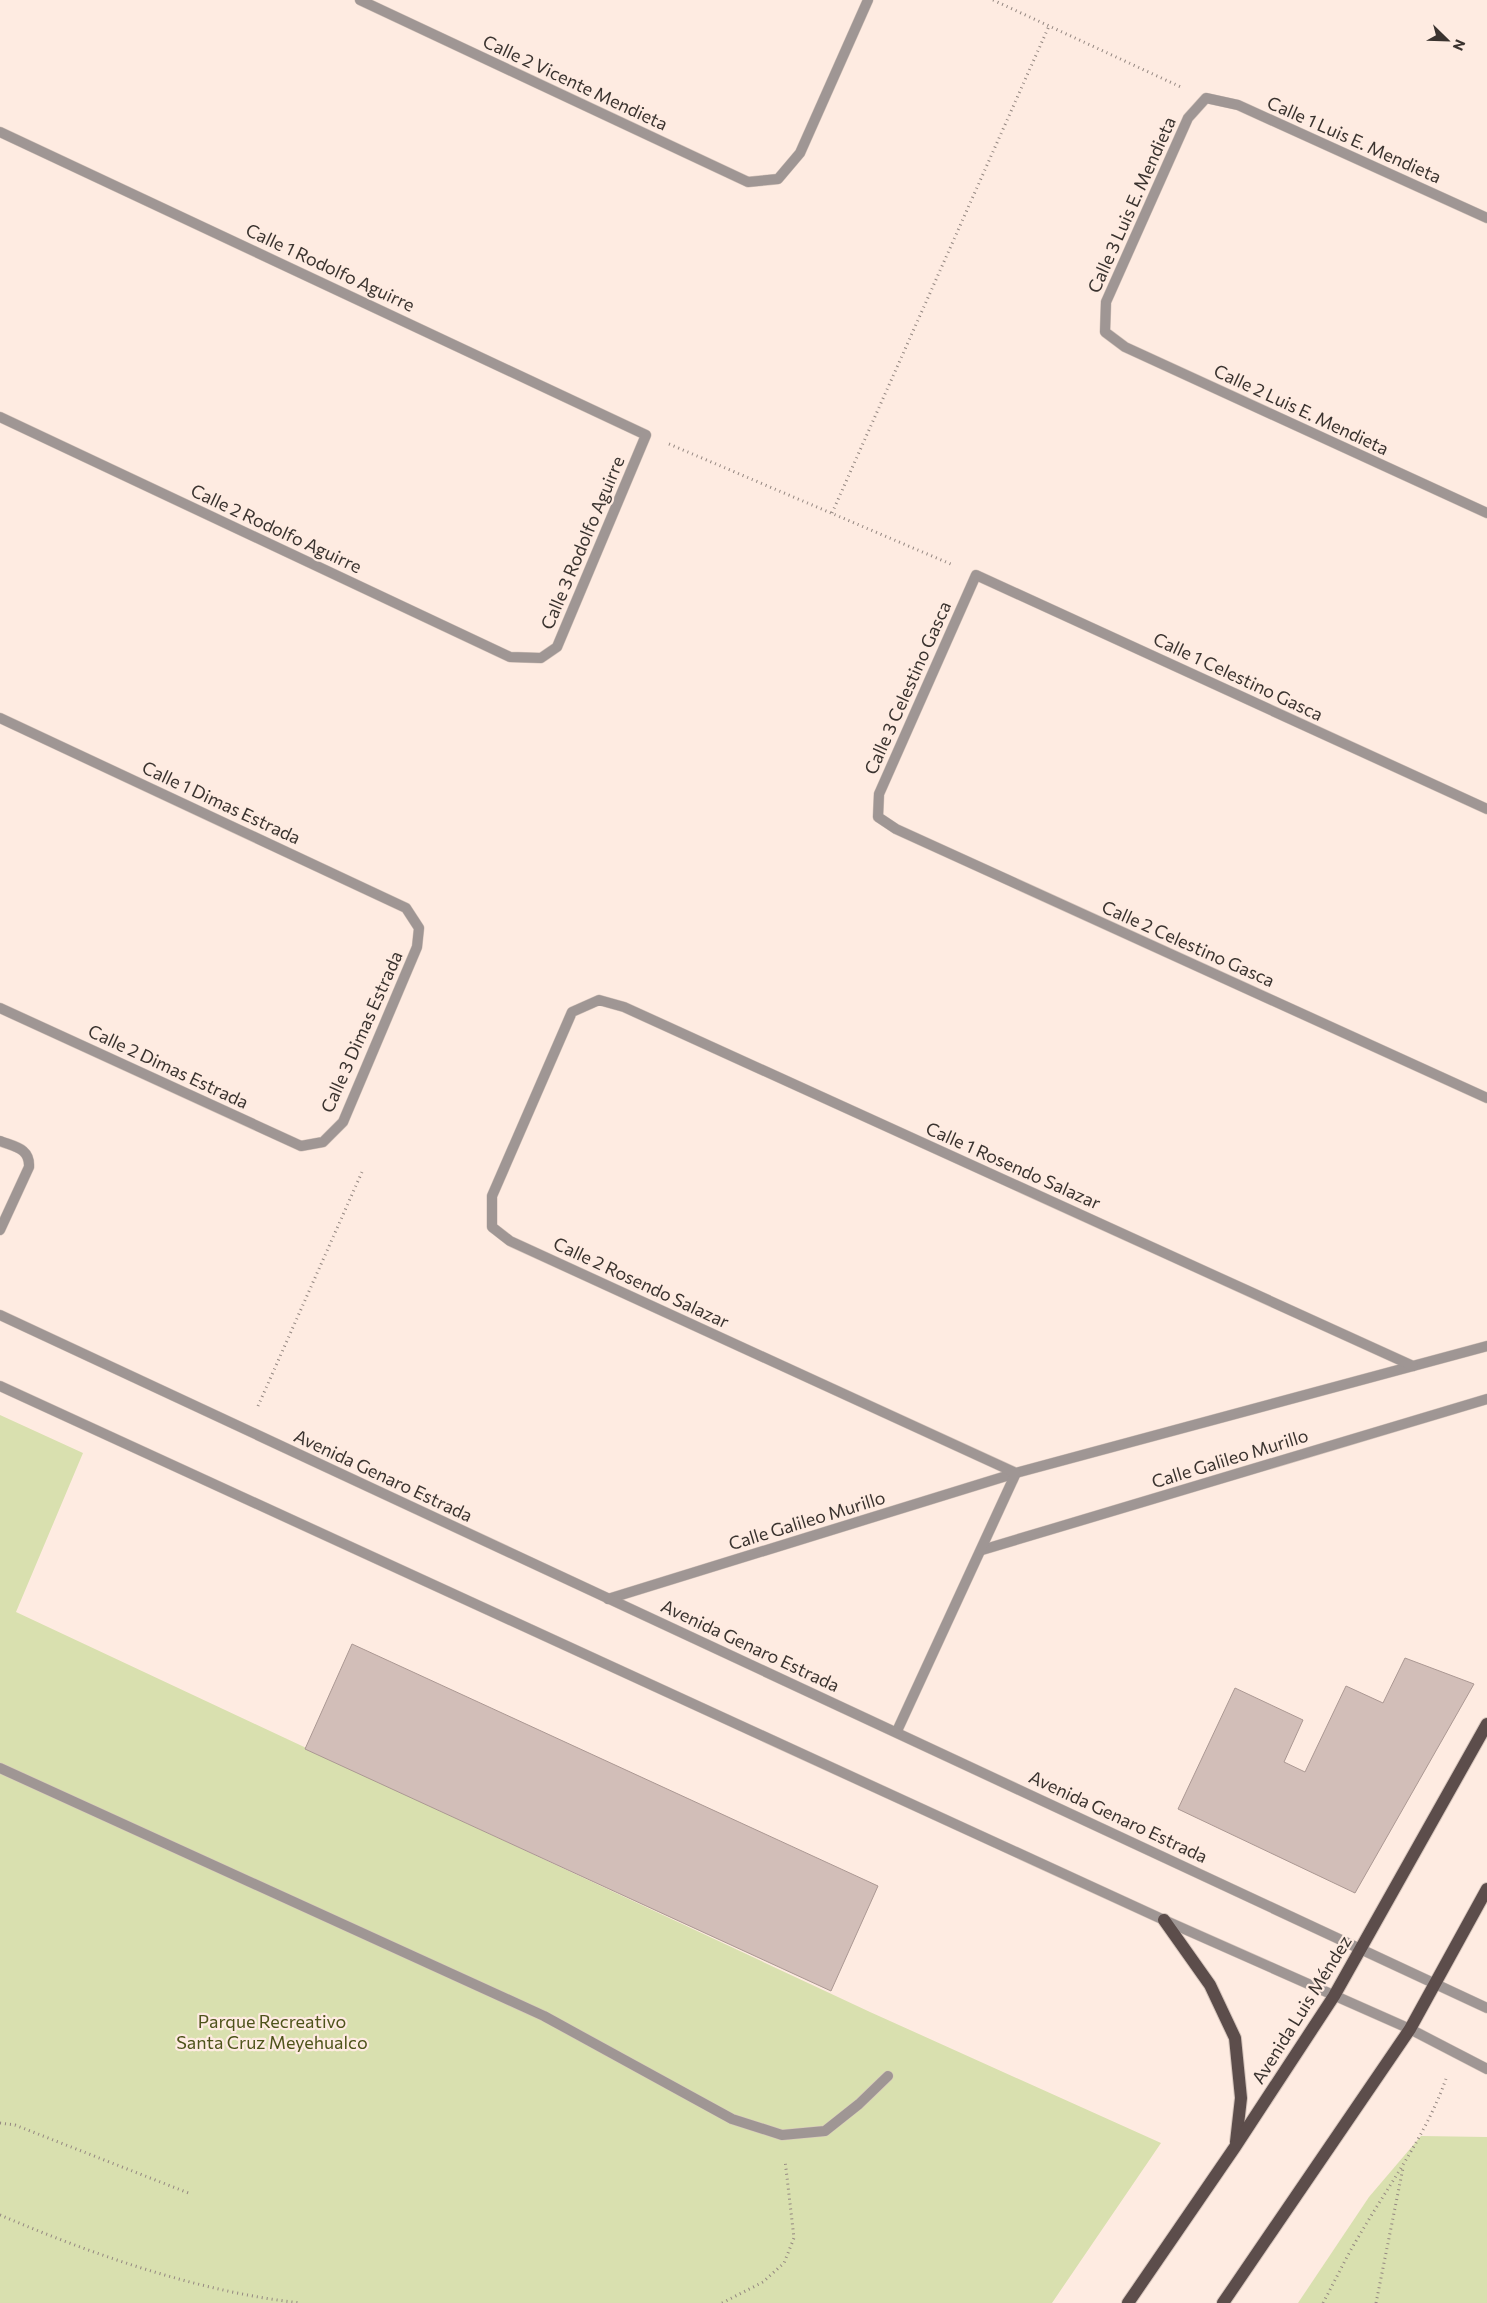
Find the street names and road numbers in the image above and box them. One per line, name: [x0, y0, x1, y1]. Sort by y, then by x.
street label: Calle 2 Vicente Mendieta: [480, 30, 671, 135]
street label: Calle 1 Luis E. Mendieta: [1264, 91, 1445, 187]
street label: Calle 3 Luis E. Mendieta: [1082, 113, 1180, 296]
street label: Calle 1 Rodolfo Aguirre: [242, 218, 418, 316]
street label: Calle 2 Luis E. Mendieta: [1210, 359, 1392, 459]
street label: Calle 3 Rodolfo Aguirre: [536, 453, 629, 633]
street label: Calle 2 Rodolfo Aguirre: [187, 479, 365, 577]
street label: Calle 3 Celestino Gasca: [859, 598, 955, 778]
street label: Calle 1 Celestino Gasca: [1150, 627, 1327, 725]
street label: Calle 1 Dimas Estrada: [139, 756, 304, 848]
street label: Calle 2 Celestino Gasca: [1099, 895, 1278, 991]
street label: Calle 3 Dimas Estrada: [316, 947, 407, 1116]
street label: Calle 2 Dimas Estrada: [85, 1019, 252, 1113]
street label: Calle 1 Rosendo Salazar: [923, 1117, 1104, 1214]
street label: Calle 2 Rosendo Salazar: [550, 1232, 733, 1333]
street label: Avenida Genaro Estrada: [291, 1424, 476, 1526]
street label: Calle Galileo Murillo: [1149, 1424, 1311, 1492]
street label: Calle Galileo Murillo: [726, 1486, 888, 1554]
street label: Avenida Genaro Estrada: [658, 1594, 843, 1696]
street label: Avenida Genaro Estrada: [1026, 1765, 1211, 1867]
street label: Avenida Luis Méndez: [1247, 1931, 1356, 2088]

